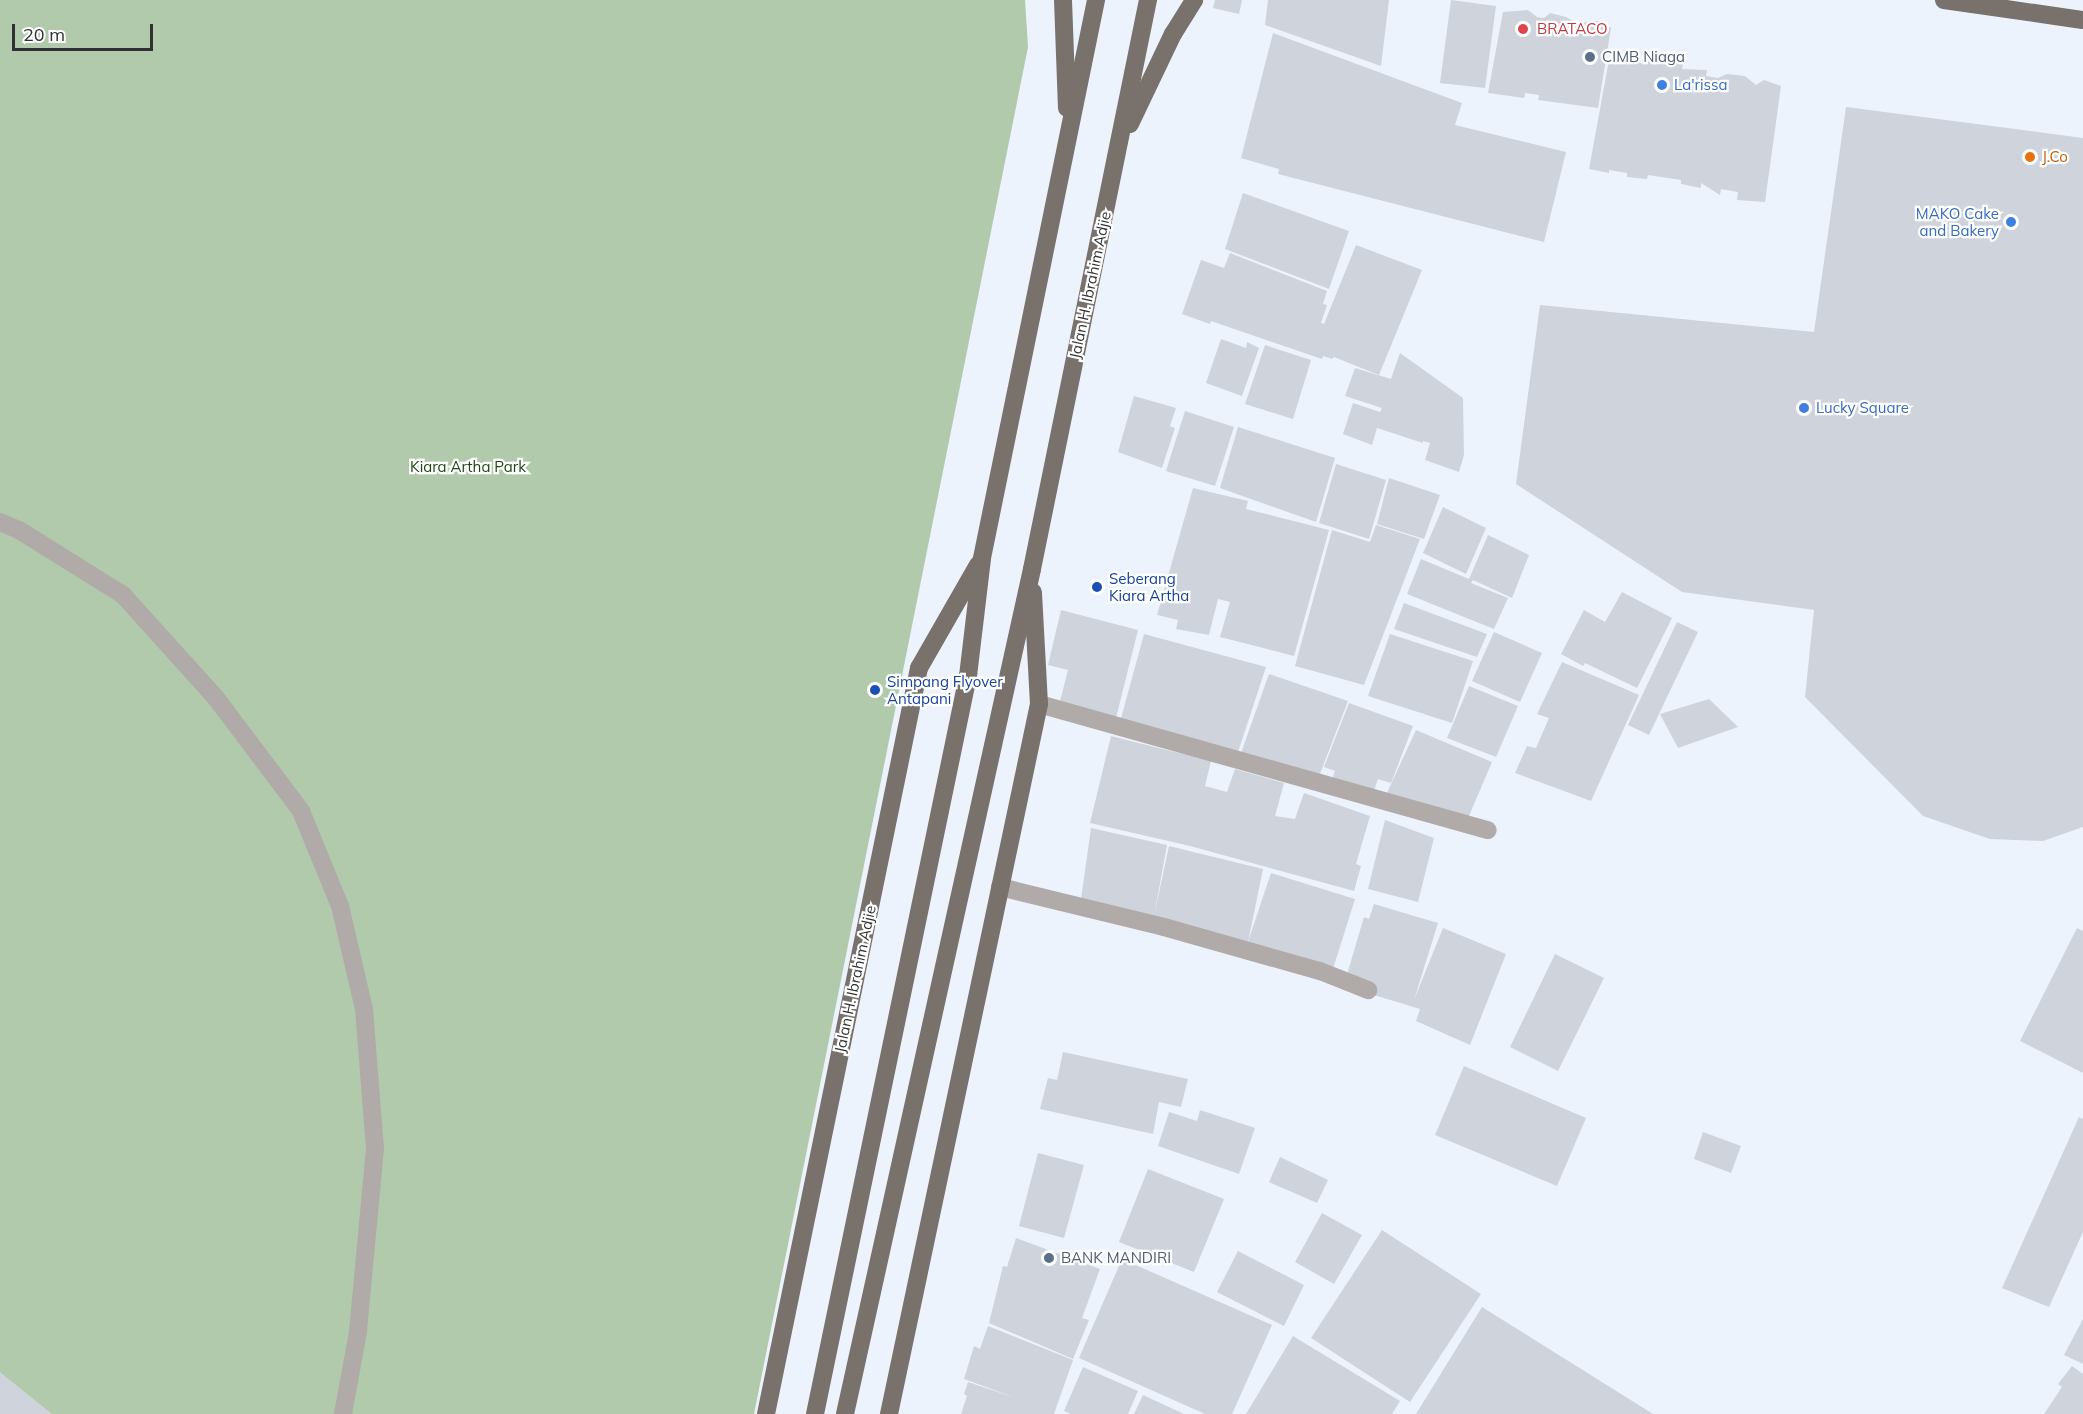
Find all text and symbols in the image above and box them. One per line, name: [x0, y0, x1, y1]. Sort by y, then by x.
scale bar: [15, 12, 156, 50]
marker: BRATACO: [1514, 20, 1532, 38]
place label: BRATACO: [1537, 20, 1608, 38]
text: 20 m: [23, 23, 65, 46]
place label: CIMB Niaga: [1602, 48, 1685, 66]
marker: CIMB Niaga: [1583, 50, 1597, 64]
place label: La'rissa: [1674, 76, 1727, 94]
marker: La'rissa: [1655, 78, 1669, 92]
place label: J.Co: [2042, 148, 2068, 166]
marker: J.Co: [2023, 150, 2037, 164]
place label: MAKO Cake and Bakery: [1916, 204, 1999, 239]
street label: Jalan H. Ibrahim Adjie: [1066, 210, 1114, 360]
marker: MAKO Cake and Bakery: [2004, 215, 2018, 229]
place label: Lucky Square: [1816, 399, 1909, 417]
marker: Lucky Square: [1797, 401, 1811, 415]
park label: Kiara Artha Park: [410, 458, 526, 476]
place label: Seberang Kiara Artha: [1109, 569, 1189, 604]
marker: Seberang Kiara Artha: [1090, 580, 1104, 594]
place label: Simpang Flyover Antapani: [887, 672, 1003, 707]
marker: Simpang Flyover Antapani: [868, 683, 882, 697]
street label: Jalan H. Ibrahim Adjie: [831, 904, 879, 1054]
place label: BANK MANDIRI: [1061, 1249, 1171, 1267]
marker: BANK MANDIRI: [1042, 1251, 1056, 1265]

